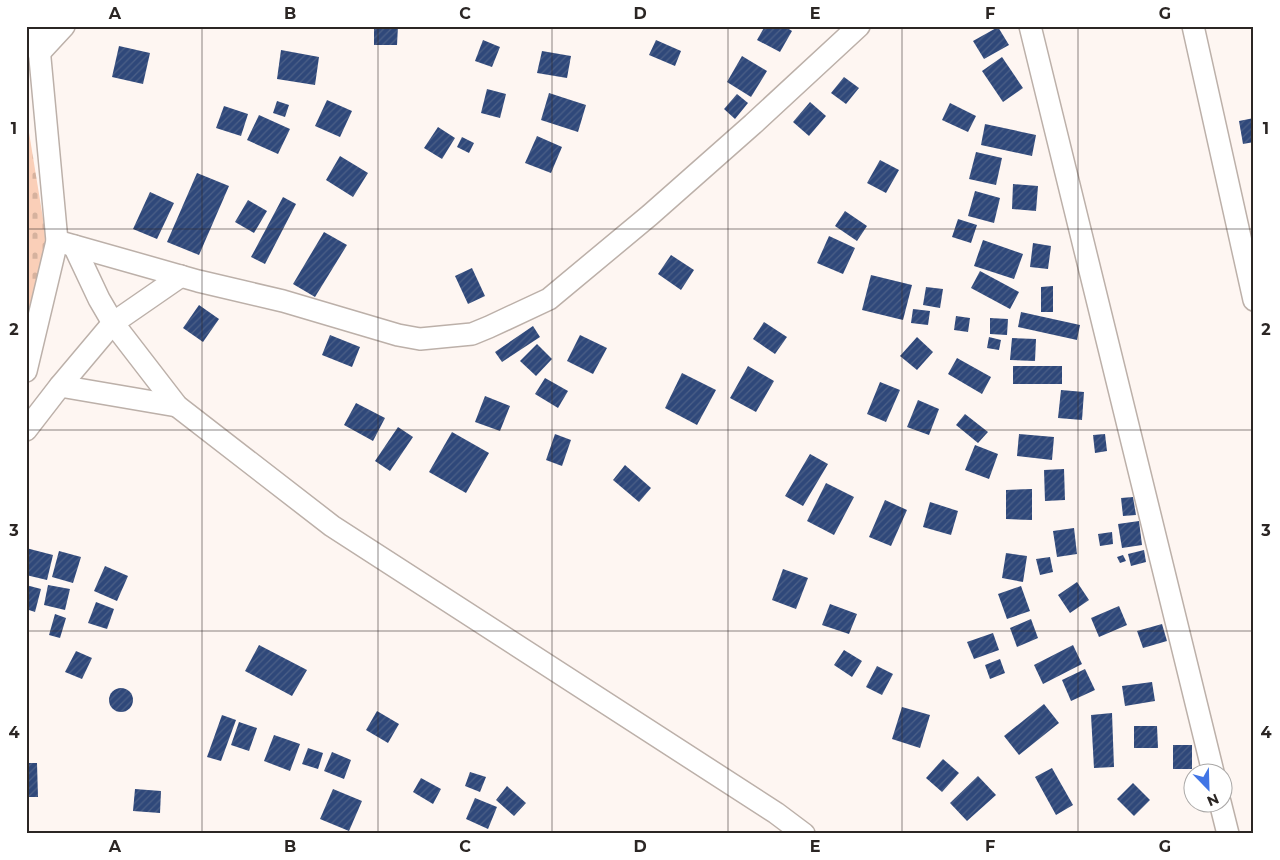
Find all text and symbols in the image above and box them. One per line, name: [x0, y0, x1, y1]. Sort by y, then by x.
text: A: [108, 4, 122, 23]
text: B: [284, 4, 296, 23]
text: C: [459, 4, 471, 23]
text: D: [633, 4, 647, 23]
text: E: [810, 4, 820, 23]
text: F: [985, 4, 995, 23]
text: G: [1159, 4, 1171, 23]
text: 1: [11, 119, 17, 138]
text: 1: [1263, 119, 1269, 138]
text: 2: [9, 320, 19, 339]
text: 2: [1261, 320, 1271, 339]
text: 3: [8, 521, 19, 540]
text: 3: [1260, 521, 1271, 540]
text: 4: [8, 723, 20, 742]
text: 4: [1260, 723, 1272, 742]
north arrow: [1182, 762, 1232, 812]
text: N: [1204, 789, 1222, 810]
text: A: [108, 837, 122, 856]
text: B: [284, 837, 296, 856]
text: C: [459, 837, 471, 856]
text: D: [633, 837, 647, 856]
text: E: [810, 837, 820, 856]
text: F: [985, 837, 995, 856]
text: G: [1159, 837, 1171, 856]

